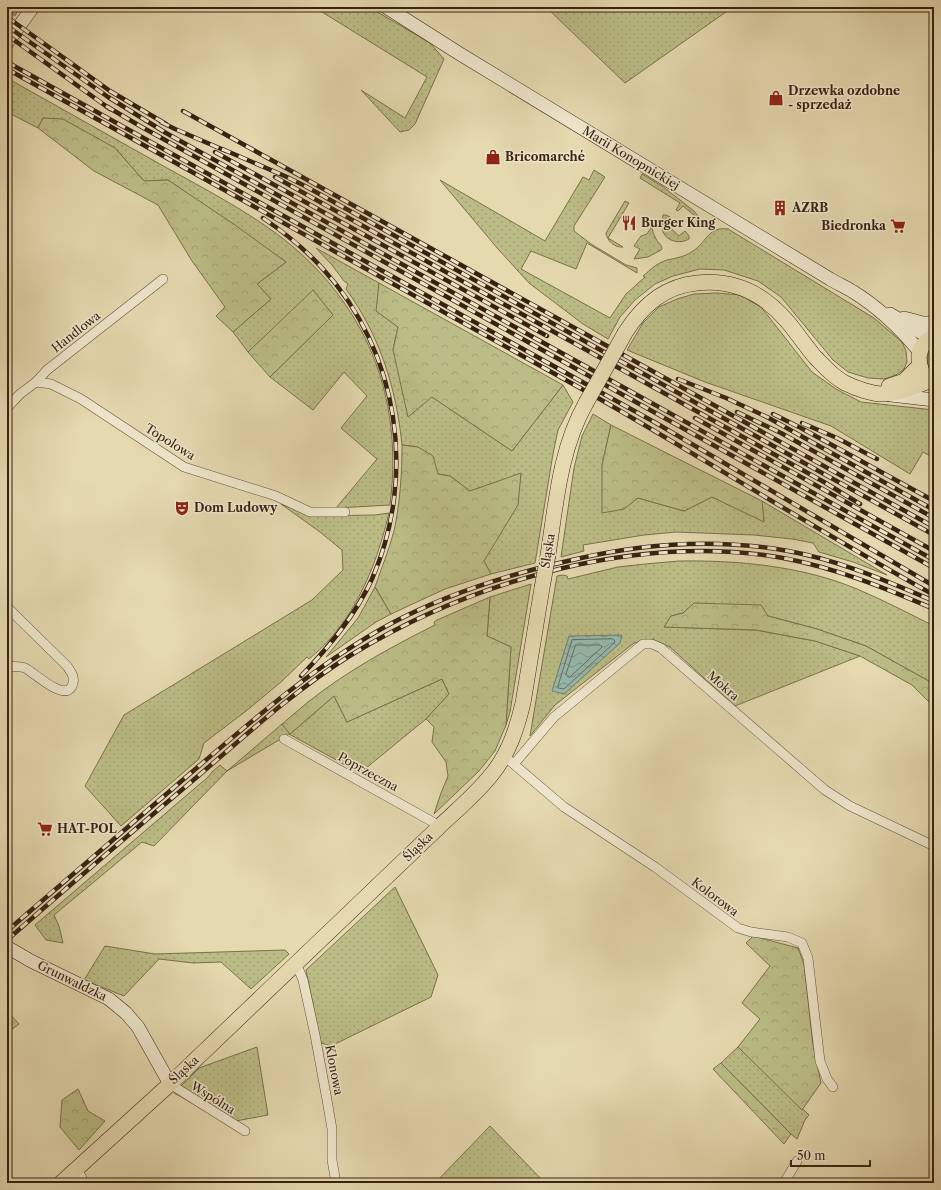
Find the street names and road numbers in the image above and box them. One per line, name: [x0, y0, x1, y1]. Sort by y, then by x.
street label: Marii Konopnickiej: [580, 123, 683, 192]
street label: Handlowa: [48, 307, 104, 355]
street label: Topolowa: [142, 420, 199, 463]
street label: Śląska: [536, 531, 558, 570]
street label: Mokra: [704, 668, 743, 704]
street label: Poprzeczna: [335, 749, 402, 795]
street label: Śląska: [399, 828, 436, 864]
street label: Kolorowa: [689, 874, 742, 920]
street label: Grunwaldzka: [35, 957, 110, 1004]
street label: Klonowa: [322, 1044, 347, 1097]
street label: Śląska: [165, 1051, 202, 1087]
street label: Wspólna: [187, 1078, 239, 1117]

